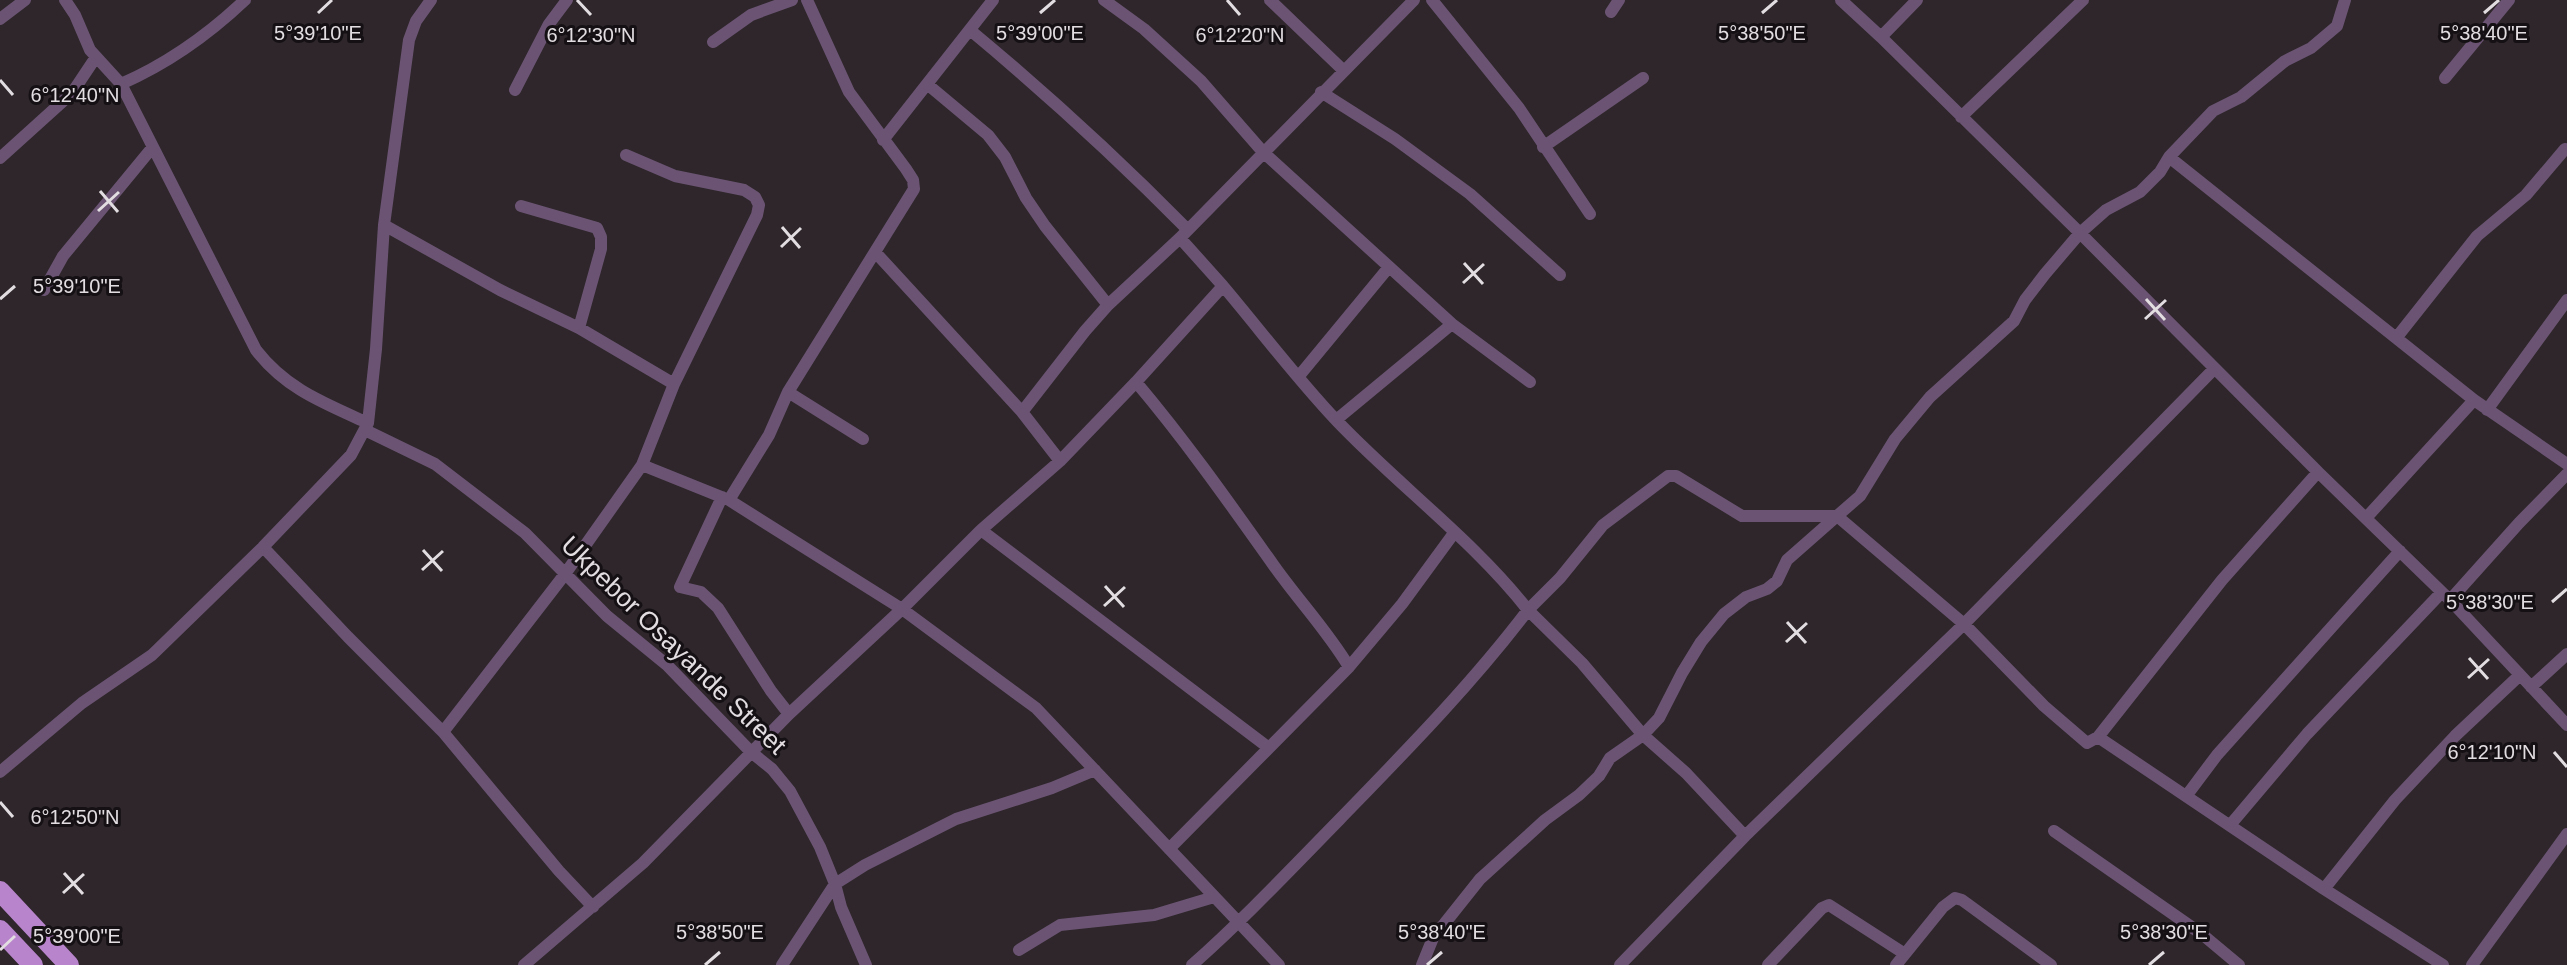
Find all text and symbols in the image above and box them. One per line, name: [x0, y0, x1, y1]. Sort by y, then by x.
text: 5°39'10"E: [274, 22, 362, 44]
text: 5°39'00"E: [996, 22, 1084, 44]
text: 5°38'50"E: [1718, 22, 1806, 44]
text: 5°38'40"E: [2440, 22, 2528, 44]
text: 6°12'30"N: [547, 24, 635, 46]
text: 6°12'20"N: [1196, 24, 1284, 46]
text: 6°12'40"N: [31, 84, 119, 106]
text: 5°39'10"E: [33, 275, 121, 297]
street label: Ukpebor Osayande Street: [555, 530, 793, 761]
text: 5°38'30"E: [2446, 591, 2534, 613]
text: 6°12'10"N: [2448, 741, 2536, 763]
text: 6°12'50"N: [31, 806, 119, 828]
text: 5°38'50"E: [676, 921, 764, 943]
text: 5°38'40"E: [1398, 921, 1486, 943]
text: 5°38'30"E: [2120, 921, 2208, 943]
text: 5°39'00"E: [33, 925, 121, 947]

